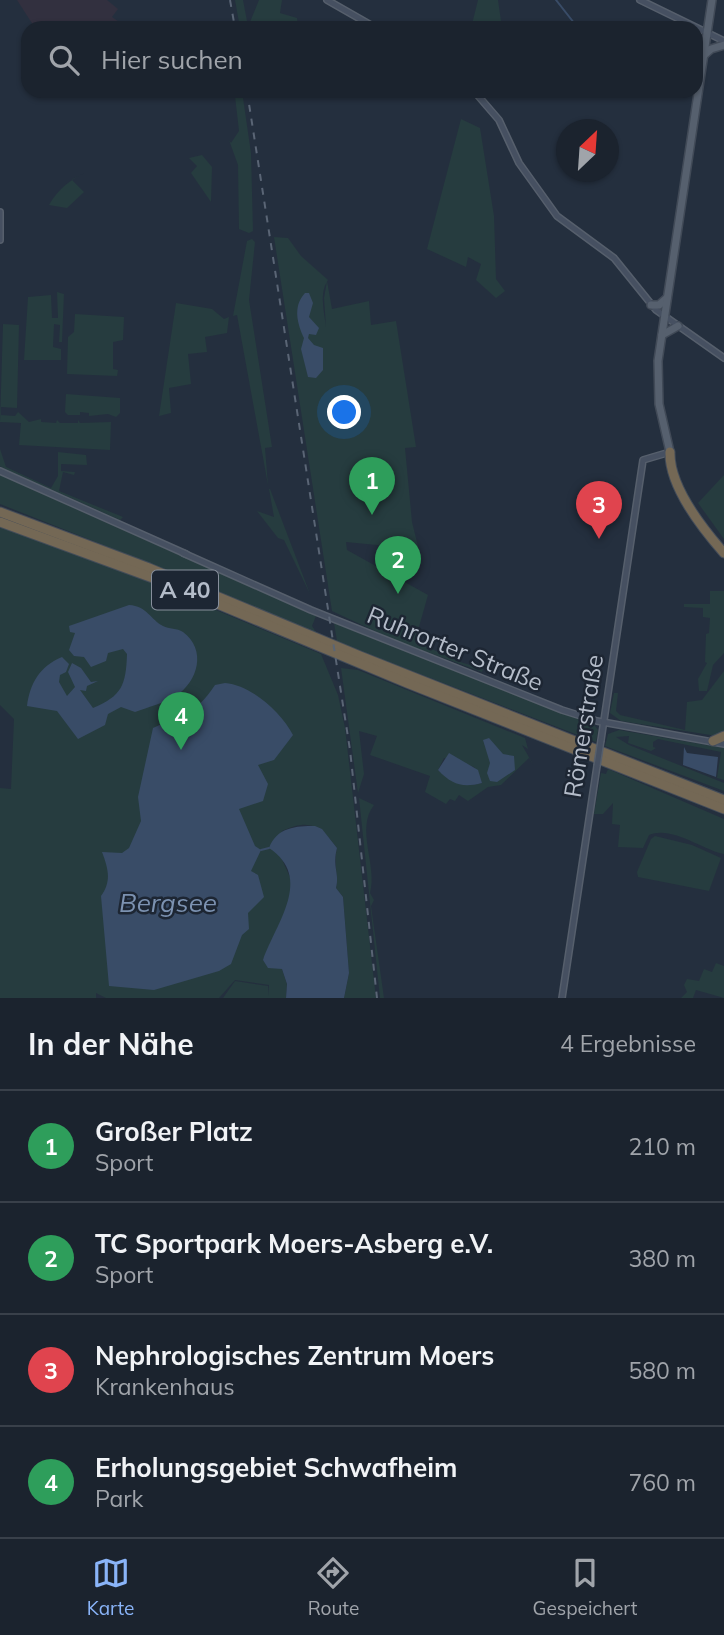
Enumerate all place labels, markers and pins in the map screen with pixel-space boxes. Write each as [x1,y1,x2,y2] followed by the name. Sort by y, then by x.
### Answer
[349,457,395,515] pin: 1
[576,481,622,539] pin: 3
[375,536,421,594] pin: 2
[158,692,204,750] pin: 4

